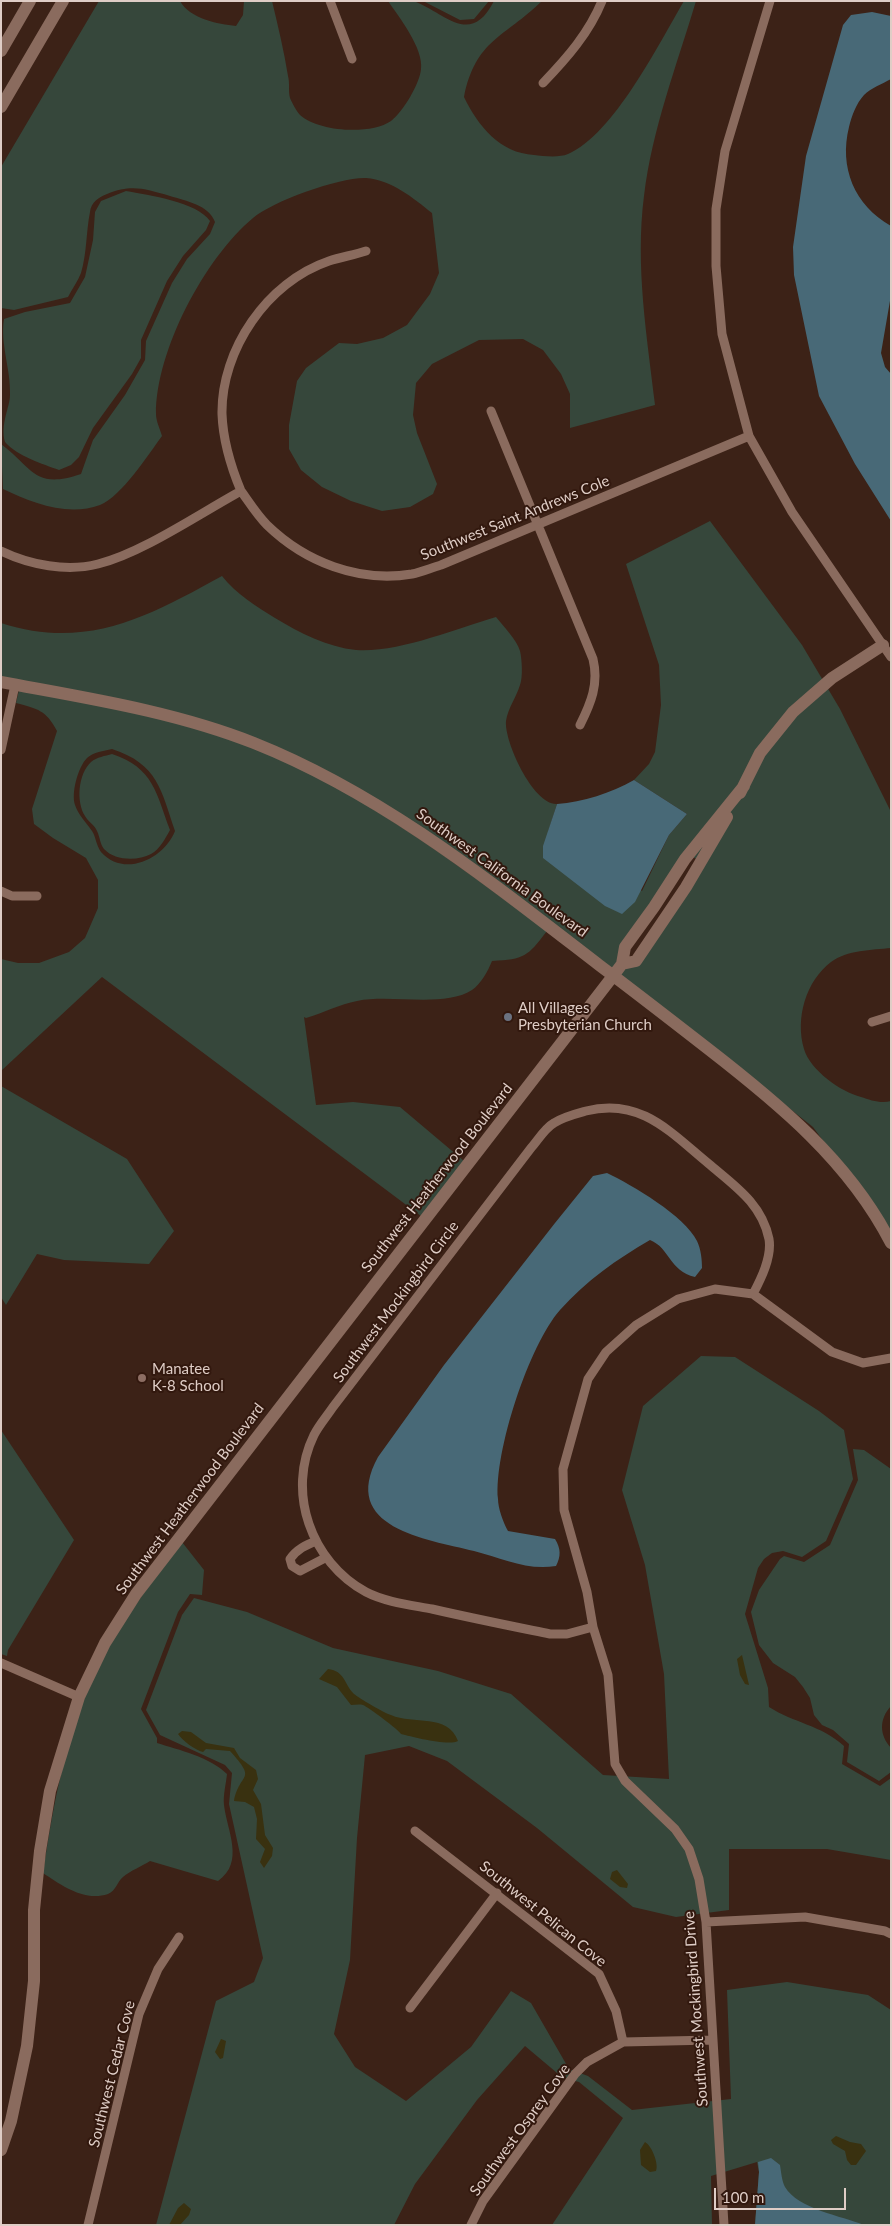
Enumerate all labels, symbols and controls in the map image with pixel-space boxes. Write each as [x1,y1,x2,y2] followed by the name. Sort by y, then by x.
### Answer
[418,472,612,564] street label: Southwest Saint Andrews Cole
[413,805,591,941] street label: Southwest California Boulevard
[518,999,652,1034] place label: All Villages Presbyterian Church
[502,1011,514,1023] marker: All Villages Presbyterian Church
[358,1080,516,1276] street label: Southwest Heatherwood Boulevard
[329,1218,463,1386] street label: Southwest Mockingbird Circle
[152,1360,224,1395] place label: Manatee K-8 School
[136,1372,148,1384] marker: Manatee K-8 School
[112,1400,268,1598] street label: Southwest Heatherwood Boulevard
[476,1857,610,1971] street label: Southwest Pelican Cove
[680,1911,712,2107] street label: Southwest Mockingbird Drive
[85,1999,139,2149] street label: Southwest Cedar Cove
[466,2060,574,2200] street label: Southwest Osprey Cove
[717,2178,850,2210] scale bar
[722,2188,764,2206] text: 100 m

